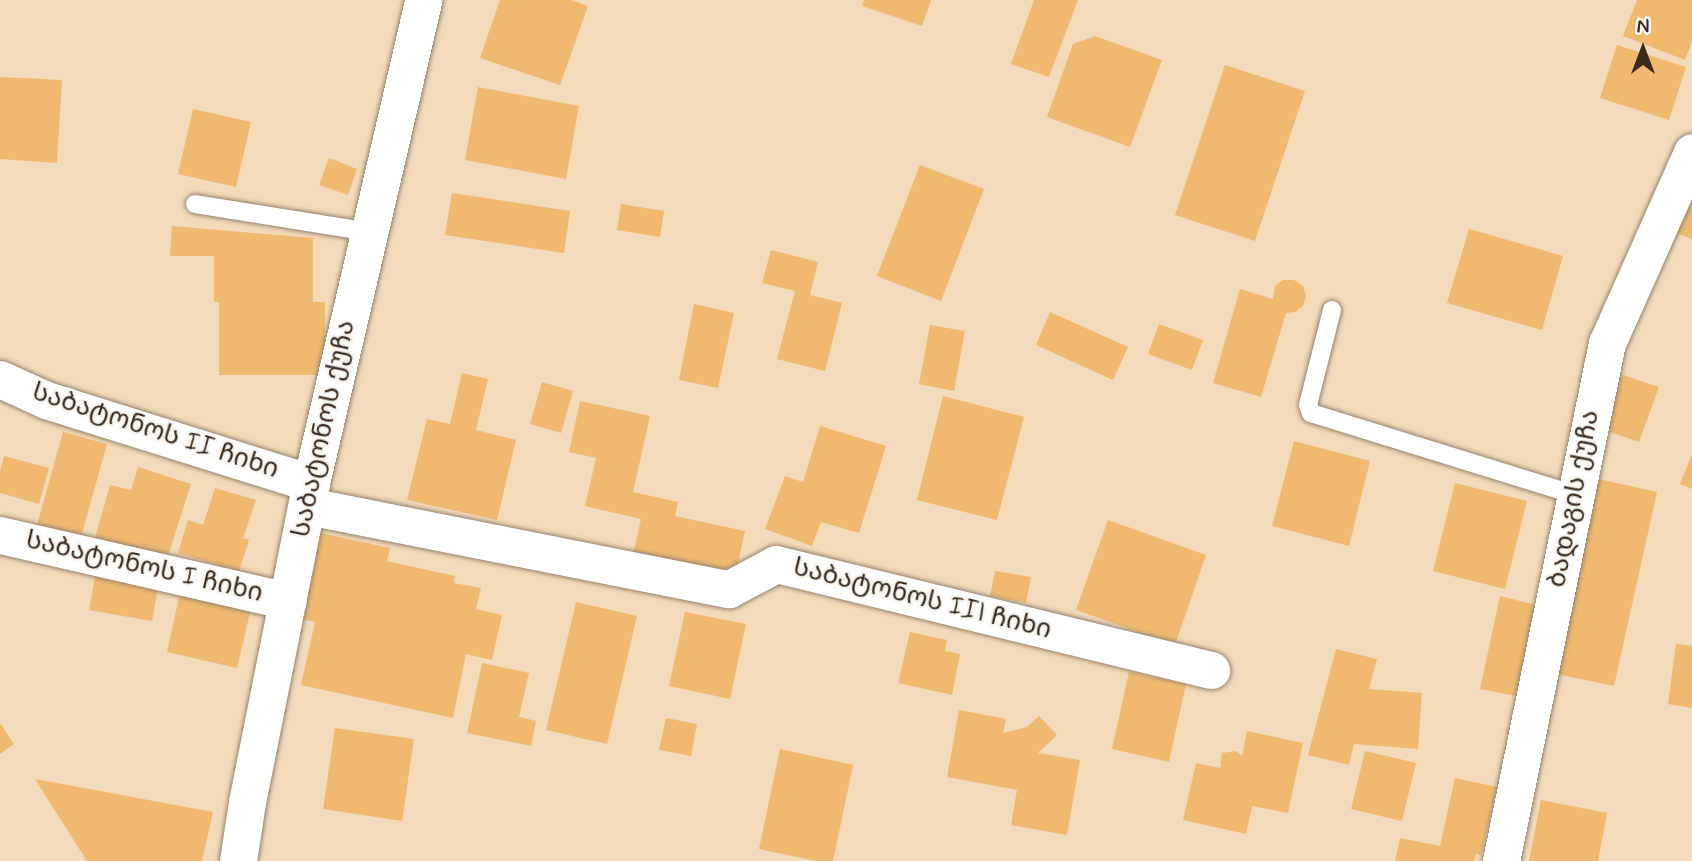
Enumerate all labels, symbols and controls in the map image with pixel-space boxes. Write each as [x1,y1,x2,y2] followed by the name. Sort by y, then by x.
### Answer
[1608,14,1678,84] north arrow
[1637,15,1649,40] text: N
[287,318,363,540] street label: საბატონოს ქუჩა
[28,377,282,487] street label: საბატონოს II ჩიხი
[1543,408,1607,590] street label: ბადაგის ქუჩა
[23,526,265,610] street label: საბატონოს I ჩიხი
[790,553,1054,647] street label: საბატონოს III ჩიხი

